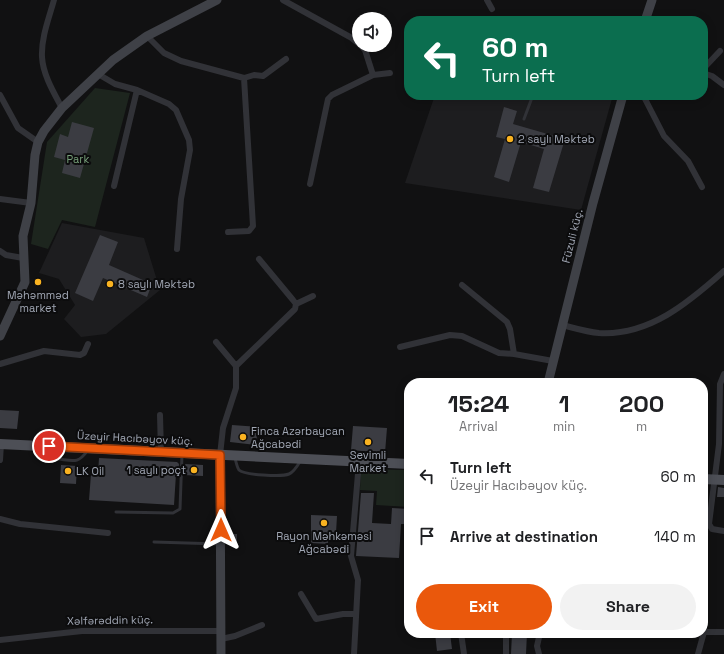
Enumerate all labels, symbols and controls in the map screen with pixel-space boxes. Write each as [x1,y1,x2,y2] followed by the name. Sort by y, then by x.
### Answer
[352,12,392,52] map controls
[352,12,392,52] button: sound
[482,29,548,65] text: 60 m
[416,32,468,84] icon: left
[482,64,555,87] text: Turn left
[518,132,595,146] place label: 2 saylı Məktəb
[505,134,515,144] marker: 2 saylı Məktəb
[67,152,90,166] park label: Park
[559,207,586,265] street label: Füzuli küç.
[33,277,43,287] marker: Məhəmməd market
[118,277,195,291] place label: 8 saylı Məktəb
[105,279,115,289] marker: 8 saylı Məktəb
[7,288,69,315] place label: Məhəmməd market
[448,388,509,419] text: 15:24
[559,388,569,419] text: 1
[619,388,664,419] text: 200
[459,418,498,435] text: Arrival
[553,418,575,435] text: min
[636,418,647,435] text: m
[251,424,345,451] place label: Finca Azərbaycan Ağcabədi
[77,427,194,448] street label: Üzeyir Hacıbəyov küç.
[32,429,66,463] pin
[238,432,248,442] marker: Finca Azərbaycan Ağcabədi
[38,435,60,457] icon: arrive
[363,437,373,447] marker: Sevimli Market
[350,448,387,475] place label: Sevimli Market
[450,458,512,477] text: Turn left
[126,463,186,477] place label: 1 saylı poçt
[76,464,104,478] place label: LK Oil
[189,465,199,475] marker: 1 saylı poçt
[416,465,438,487] icon: left
[63,466,73,476] marker: LK Oil
[660,467,696,486] text: 60 m
[450,477,587,494] text: Üzeyir Hacıbəyov küç.
[200,509,242,551] position arrow
[319,518,329,528] marker: Rayon Məhkəməsi Ağcabədi
[416,525,438,547] icon: arrive
[450,527,598,546] text: Arrive at destination
[654,527,696,546] text: 140 m
[276,529,372,556] place label: Rayon Məhkəməsi Ağcabədi
[416,584,552,630] button: Exit
[560,584,696,630] button: Share
[67,612,153,628] street label: Xəlfərəddin küç.

